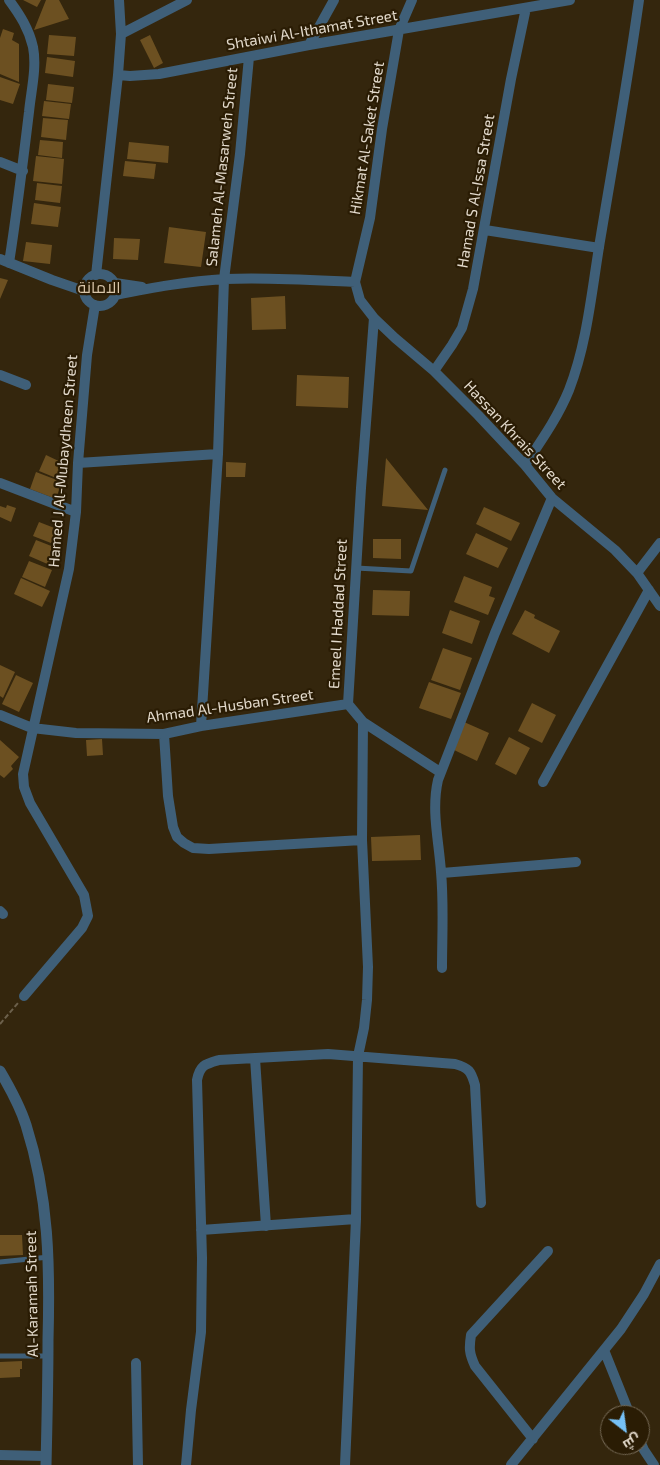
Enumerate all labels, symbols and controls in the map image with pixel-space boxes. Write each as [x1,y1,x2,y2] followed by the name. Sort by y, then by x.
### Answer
[225,6,399,54] street label: Shtaiwi Al-Ithamat Street
[346,60,388,216] street label: Hikmat Al-Saket Street
[203,67,241,267] street label: Salameh Al-Masarweh Street
[454,113,498,269] street label: Hamad S Al-Issa Street
[77,278,121,298] district label: الامانة
[45,354,81,568] street label: Hamed J Al-Mubaydheen Street
[460,377,570,493] street label: Hassan Khrais Street
[325,539,351,689] street label: Emeel I Haddad Street
[145,685,315,727] street label: Ahmad Al-Husban Street
[22,1231,42,1357] street label: Al-Karamah Street
[600,1405,650,1455] north arrow
[620,1431,644,1454] text: ش

